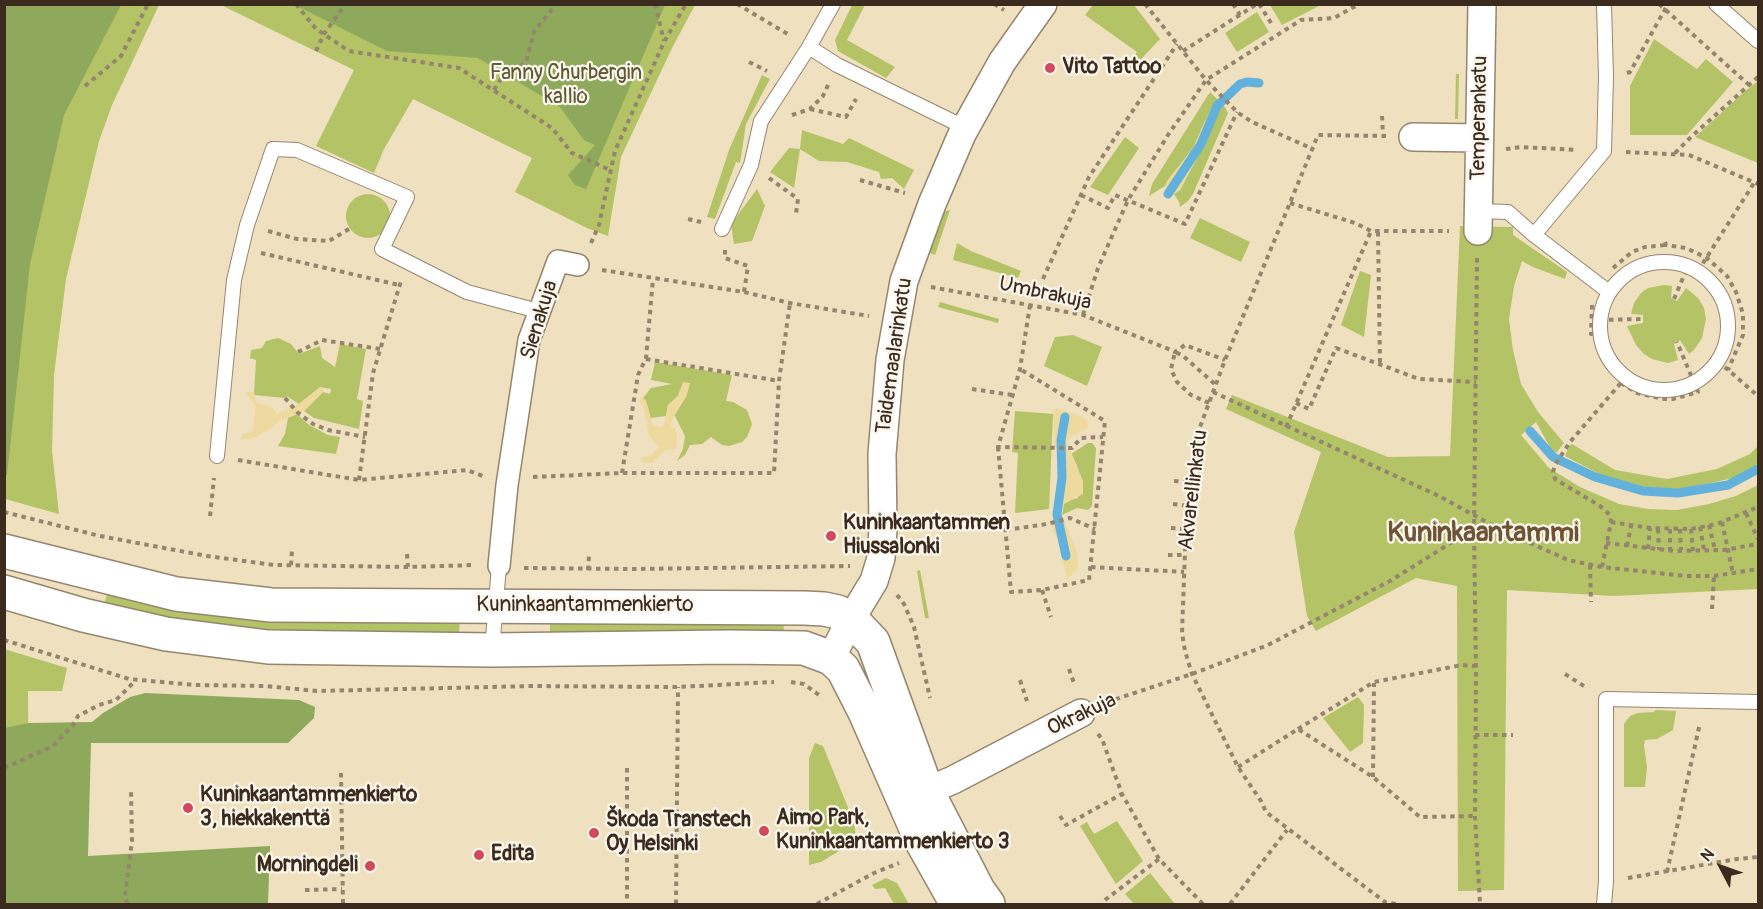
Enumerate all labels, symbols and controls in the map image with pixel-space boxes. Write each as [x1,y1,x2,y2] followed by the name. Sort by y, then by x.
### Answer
[1062,55,1162,81] place label: Vito Tattoo
[1466,55,1494,181] street label: Temperankatu
[490,61,642,111] park label: Fanny Churbergin kallio
[1043,61,1057,75] marker: Vito Tattoo
[996,272,1094,316] street label: Umbrakuja
[872,276,918,436] street label: Taidemaalarinkatu
[516,277,564,363] street label: Sienakuja
[1174,428,1214,552] street label: Akvarellinkatu
[843,511,1010,561] place label: Kuninkaantammen Hiussalonki
[1387,518,1579,550] district label: Kuninkaantammi
[824,529,838,543] marker: Kuninkaantammen Hiussalonki
[476,593,694,619] street label: Kuninkaantammenkierto
[1043,688,1121,742] street label: Okrakuja
[200,783,417,833] place label: Kuninkaantammenkierto 3, hiekkakenttä
[181,801,195,815] marker: Kuninkaantammenkierto 3, hiekkakenttä
[776,806,1010,856] place label: Aimo Park, Kuninkaantammenkierto 3
[606,808,751,858] place label: Škoda Transtech Oy Helsinki
[757,824,771,838] marker: Aimo Park, Kuninkaantammenkierto 3
[587,826,601,840] marker: Škoda Transtech Oy Helsinki
[1691,837,1751,897] north arrow
[491,842,534,868] place label: Edita
[1696,845,1719,866] text: N
[472,848,486,862] marker: Edita
[257,853,358,879] place label: Morningdeli
[363,859,377,873] marker: Morningdeli

